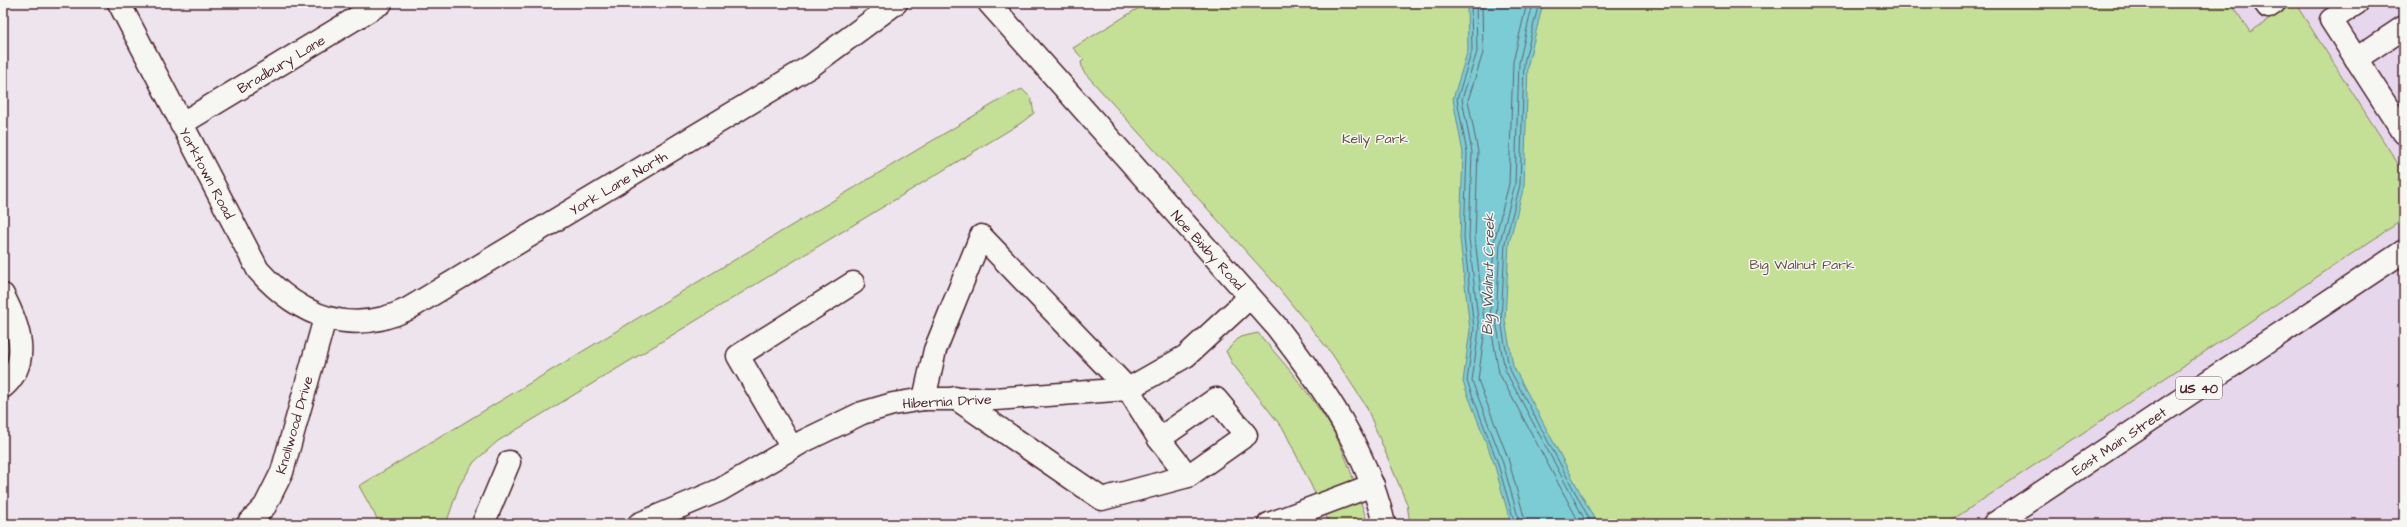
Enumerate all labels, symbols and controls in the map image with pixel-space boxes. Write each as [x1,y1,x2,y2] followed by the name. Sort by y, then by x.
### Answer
[234,30,330,99] street label: Bradbury Lane
[174,124,239,223] street label: Yorktown Road
[1342,129,1408,149] park label: Kelly Park
[566,147,671,221] street label: York Lane North
[1166,206,1249,295] street label: Noe Bixby Road
[1477,212,1501,335] water label: Big Walnut Creek
[1749,255,1855,275] park label: Big Walnut Park
[271,373,319,477] street label: Knollwood Drive
[2176,377,2222,399] road number: US 40
[902,390,993,414] street label: Hibernia Drive
[2068,403,2171,481] street label: East Main Street

